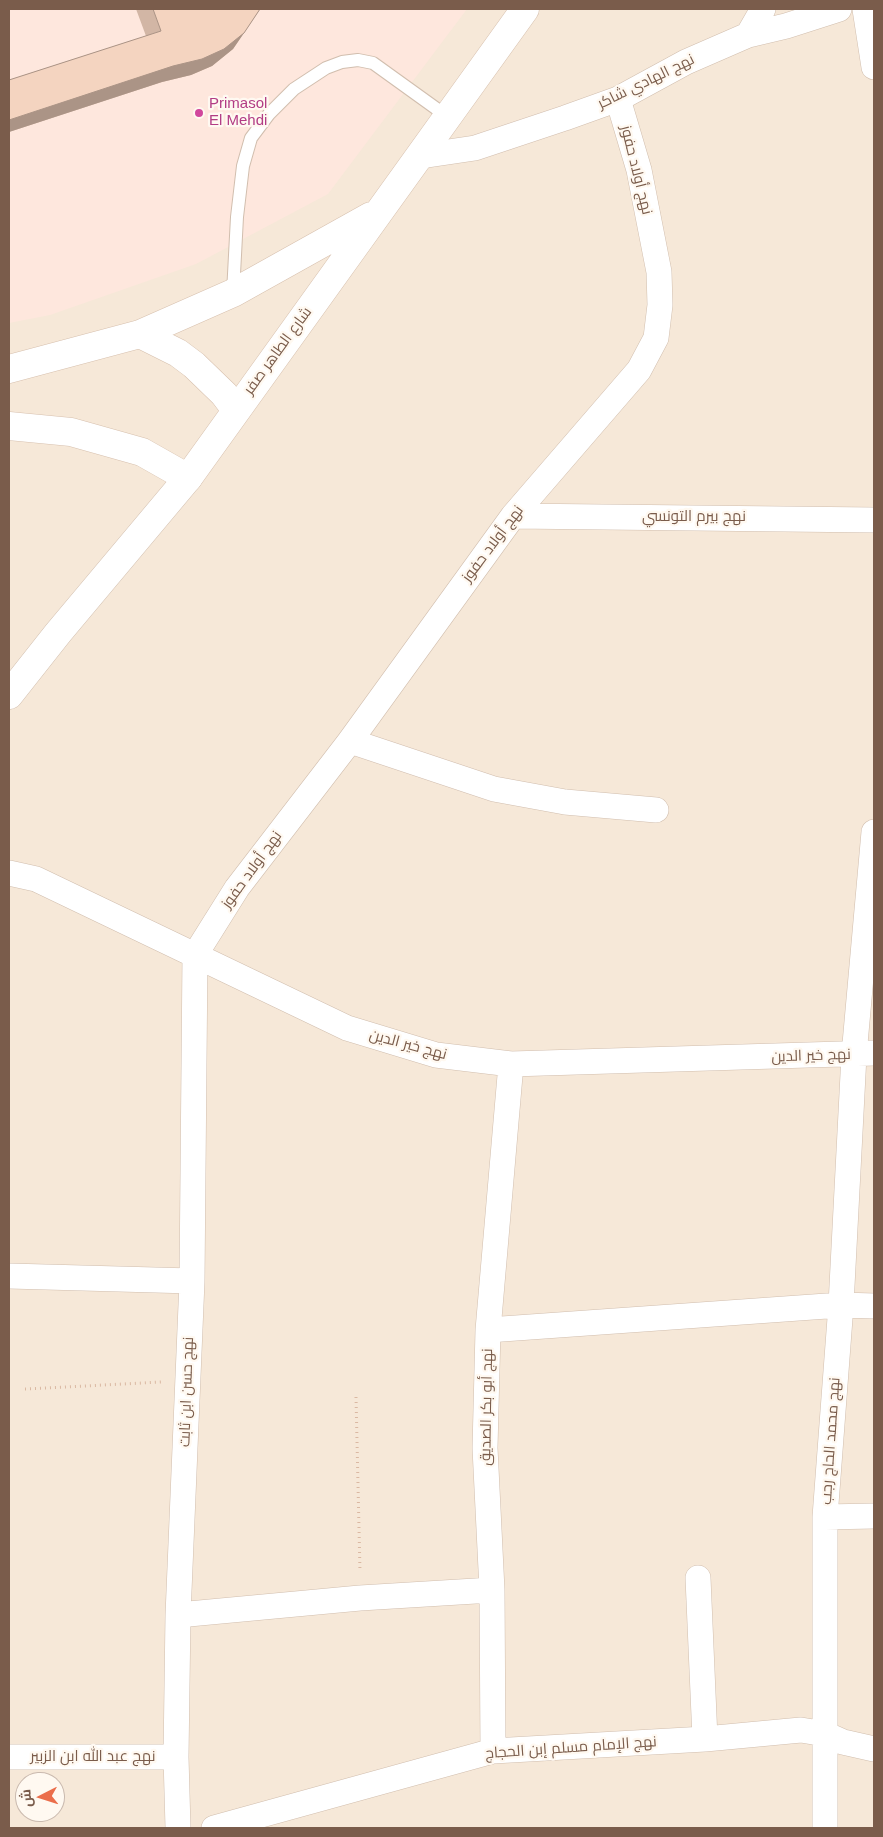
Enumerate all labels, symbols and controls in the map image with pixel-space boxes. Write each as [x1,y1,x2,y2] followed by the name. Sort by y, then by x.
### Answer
[595,51,697,113] street label: نهج الهادي شاكر
[209,95,267,130] place label: Primasol El Mehdi
[193,107,205,119] marker: Primasol El Mehdi
[616,124,656,216] street label: نهج أولاد حفوز
[240,304,316,398] street label: شارع الطاهر صفر
[458,502,528,586] street label: نهج أولاد حفوز
[642,508,746,526] street label: نهج بيرم التونسي
[218,828,286,912] street label: نهج أولاد حفوز
[367,1026,449,1064] street label: نهج خير الدين
[771,1046,851,1066] street label: نهج خير الدين
[176,1336,198,1448] street label: نهج حسن ابن ثابت
[477,1348,497,1466] street label: نهج أبو بكر الصديق
[818,1377,844,1505] street label: نهج محمد الحاج رجب
[485,1733,657,1763] street label: نهج اﻹمام مسلم إبن الحجاج
[30,1748,156,1766] street label: نهج عبد الله ابن الزبير
[15,1772,65,1822] north arrow
[17,1789,35,1808] text: ش

